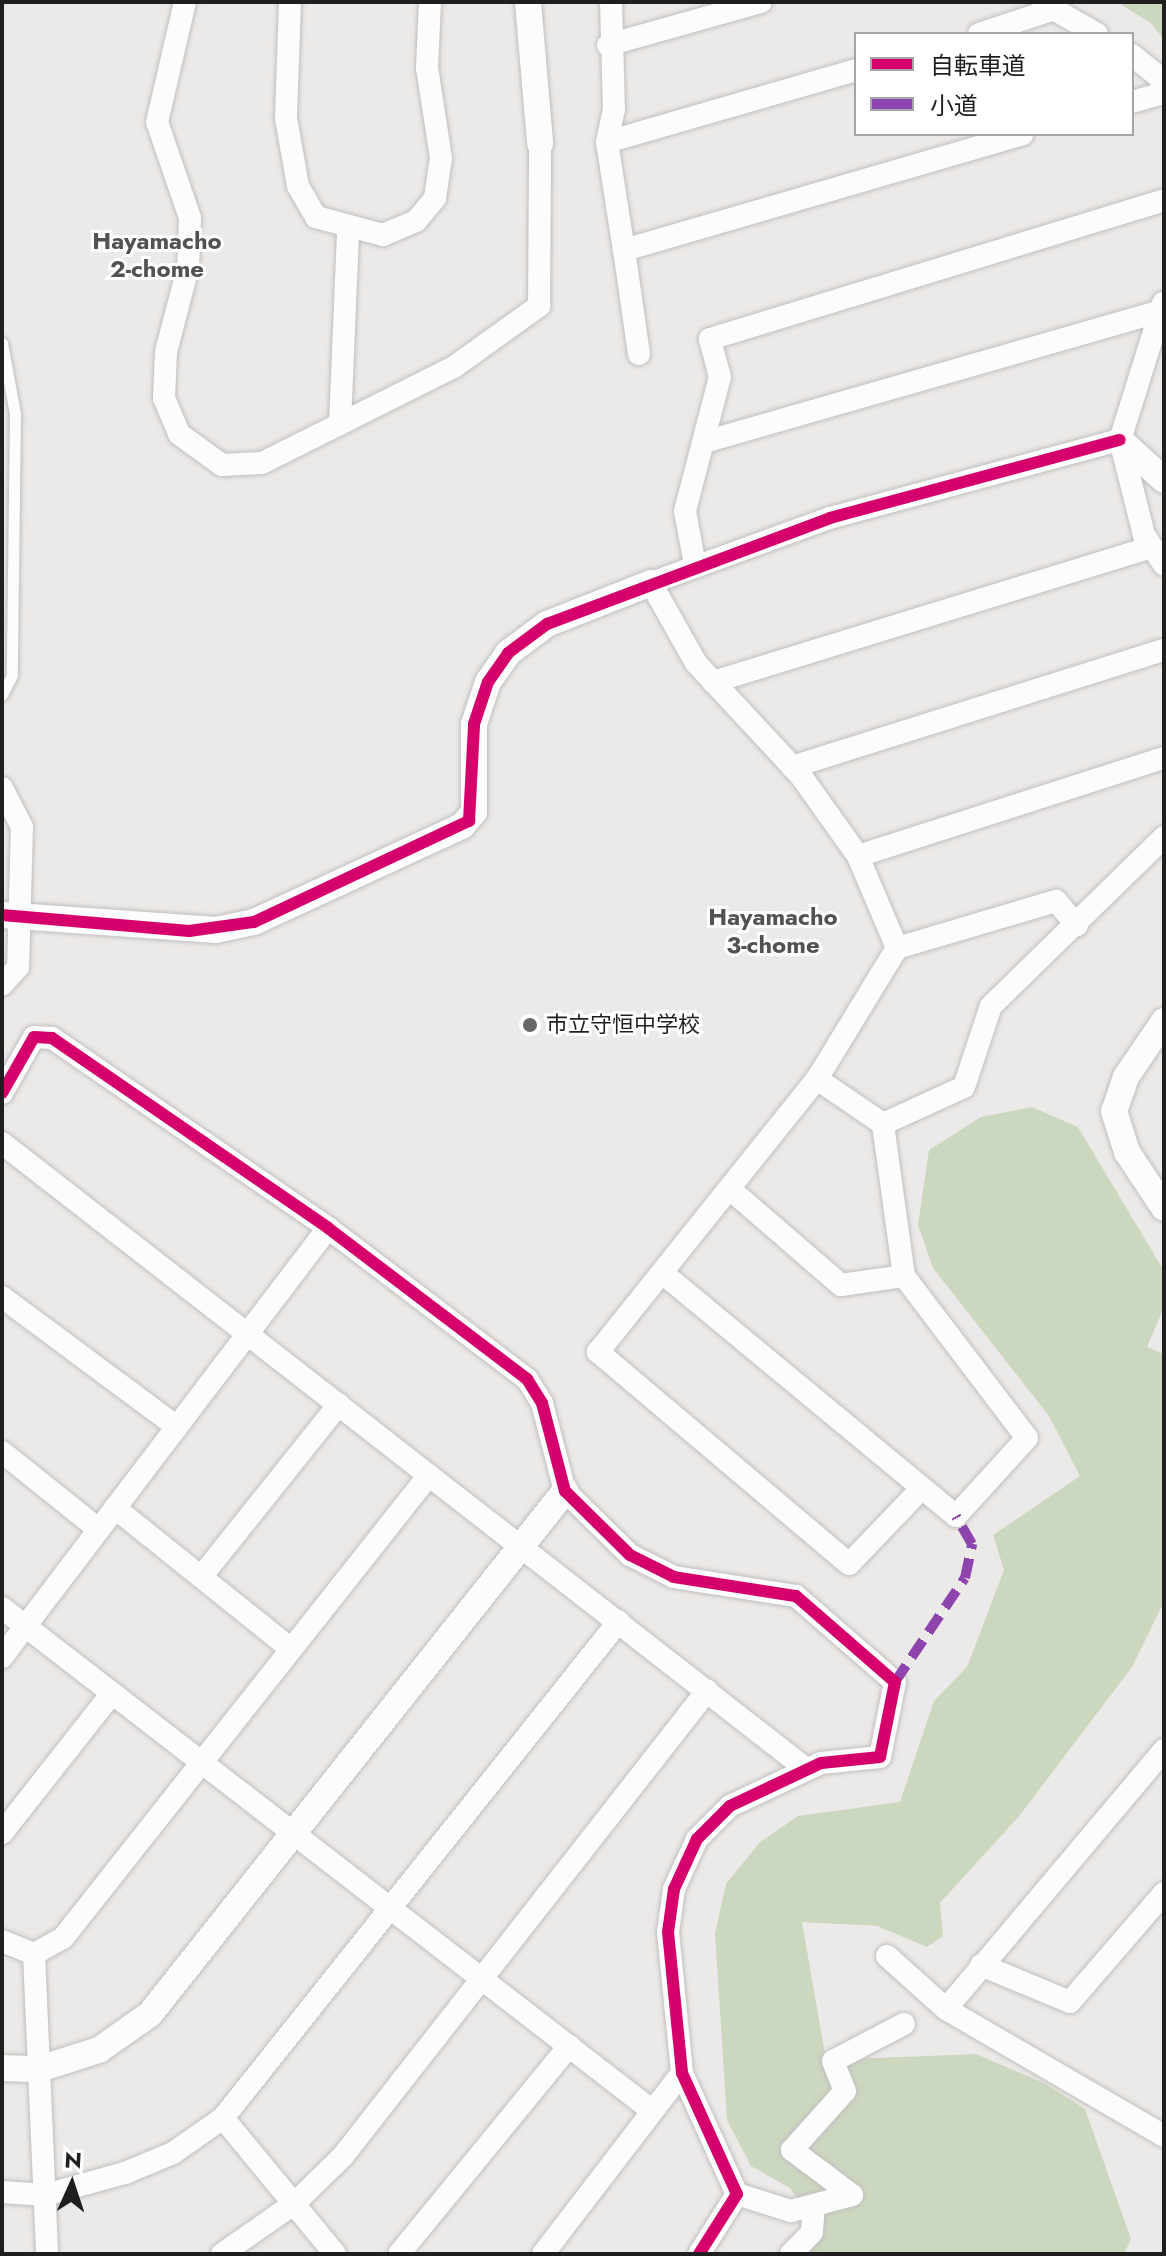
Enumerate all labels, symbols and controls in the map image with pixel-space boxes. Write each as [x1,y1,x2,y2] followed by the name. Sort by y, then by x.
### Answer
[854,32,1134,136] legend
[930,48,1026,83] text: 自転車道
[930,88,978,123] text: 小道
[92,227,222,283] district label: Hayamacho 2-chome
[708,903,838,959] district label: Hayamacho 3-chome
[546,1012,700,1038] place label: 市立守恒中学校
[521,1016,539,1034] marker: 市立守恒中学校
[32,2144,112,2224] north arrow
[64,2144,83,2176] text: N

